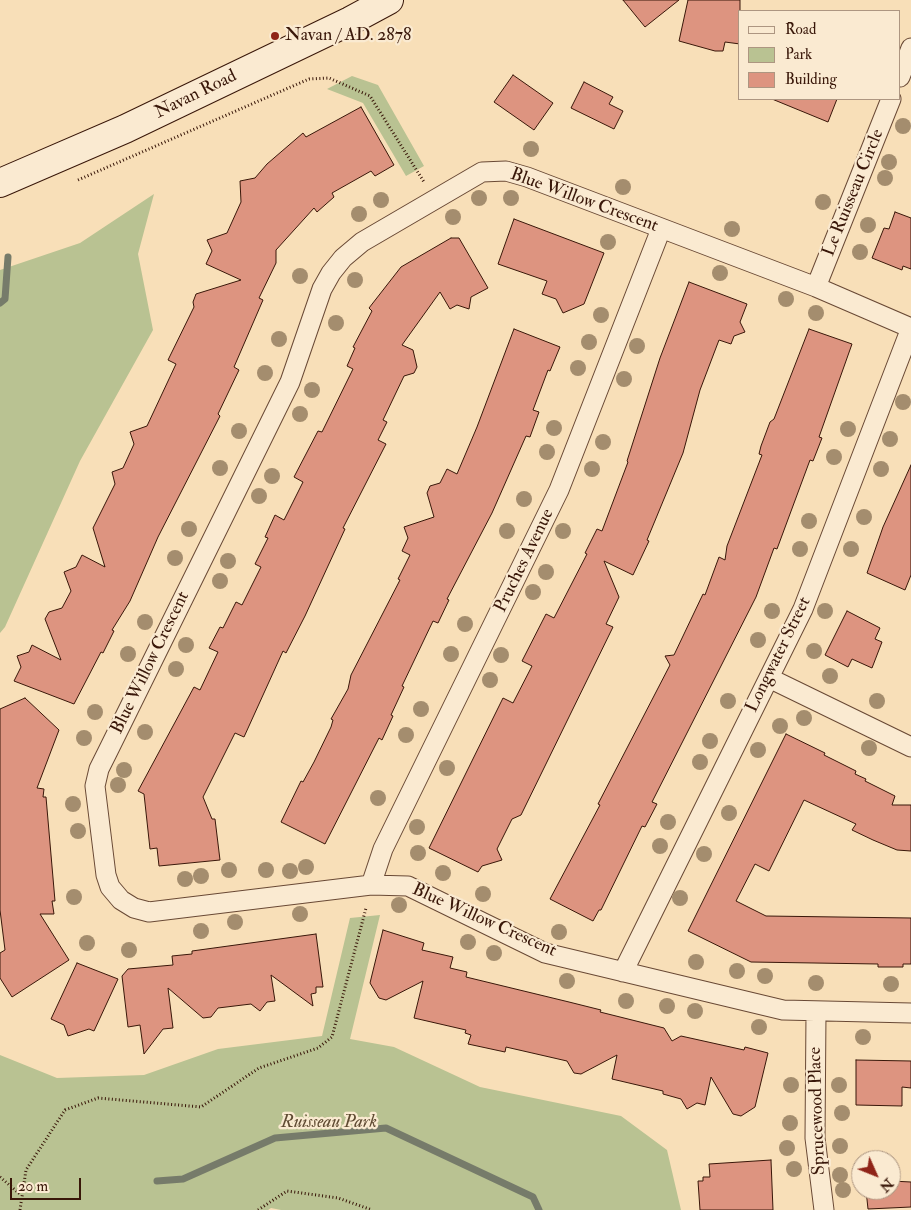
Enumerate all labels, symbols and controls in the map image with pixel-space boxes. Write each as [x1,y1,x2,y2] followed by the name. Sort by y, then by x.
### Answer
[738,10,901,100] legend
[785,20,816,39] text: Road
[285,25,411,47] place label: Navan / AD. 2878
[269,30,281,42] marker: Navan / AD. 2878
[785,45,812,64] text: Park
[151,66,241,124] street label: Navan Road
[785,70,837,89] text: Building
[819,126,889,260] street label: Le Ruisseau Circle
[507,164,661,238] street label: Blue Willow Crescent
[491,506,559,616] street label: Pruches Avenue
[107,588,195,738] street label: Blue Willow Crescent
[742,594,816,716] street label: Longwater Street
[408,879,560,963] street label: Blue Willow Crescent
[805,1047,831,1175] street label: Sprucewood Place
[281,1112,377,1134] park label: Ruisseau Park
[851,1150,901,1200] north arrow
[12,1168,84,1200] scale bar
[876,1175,897,1195] text: N
[18,1177,48,1196] text: 20 m

